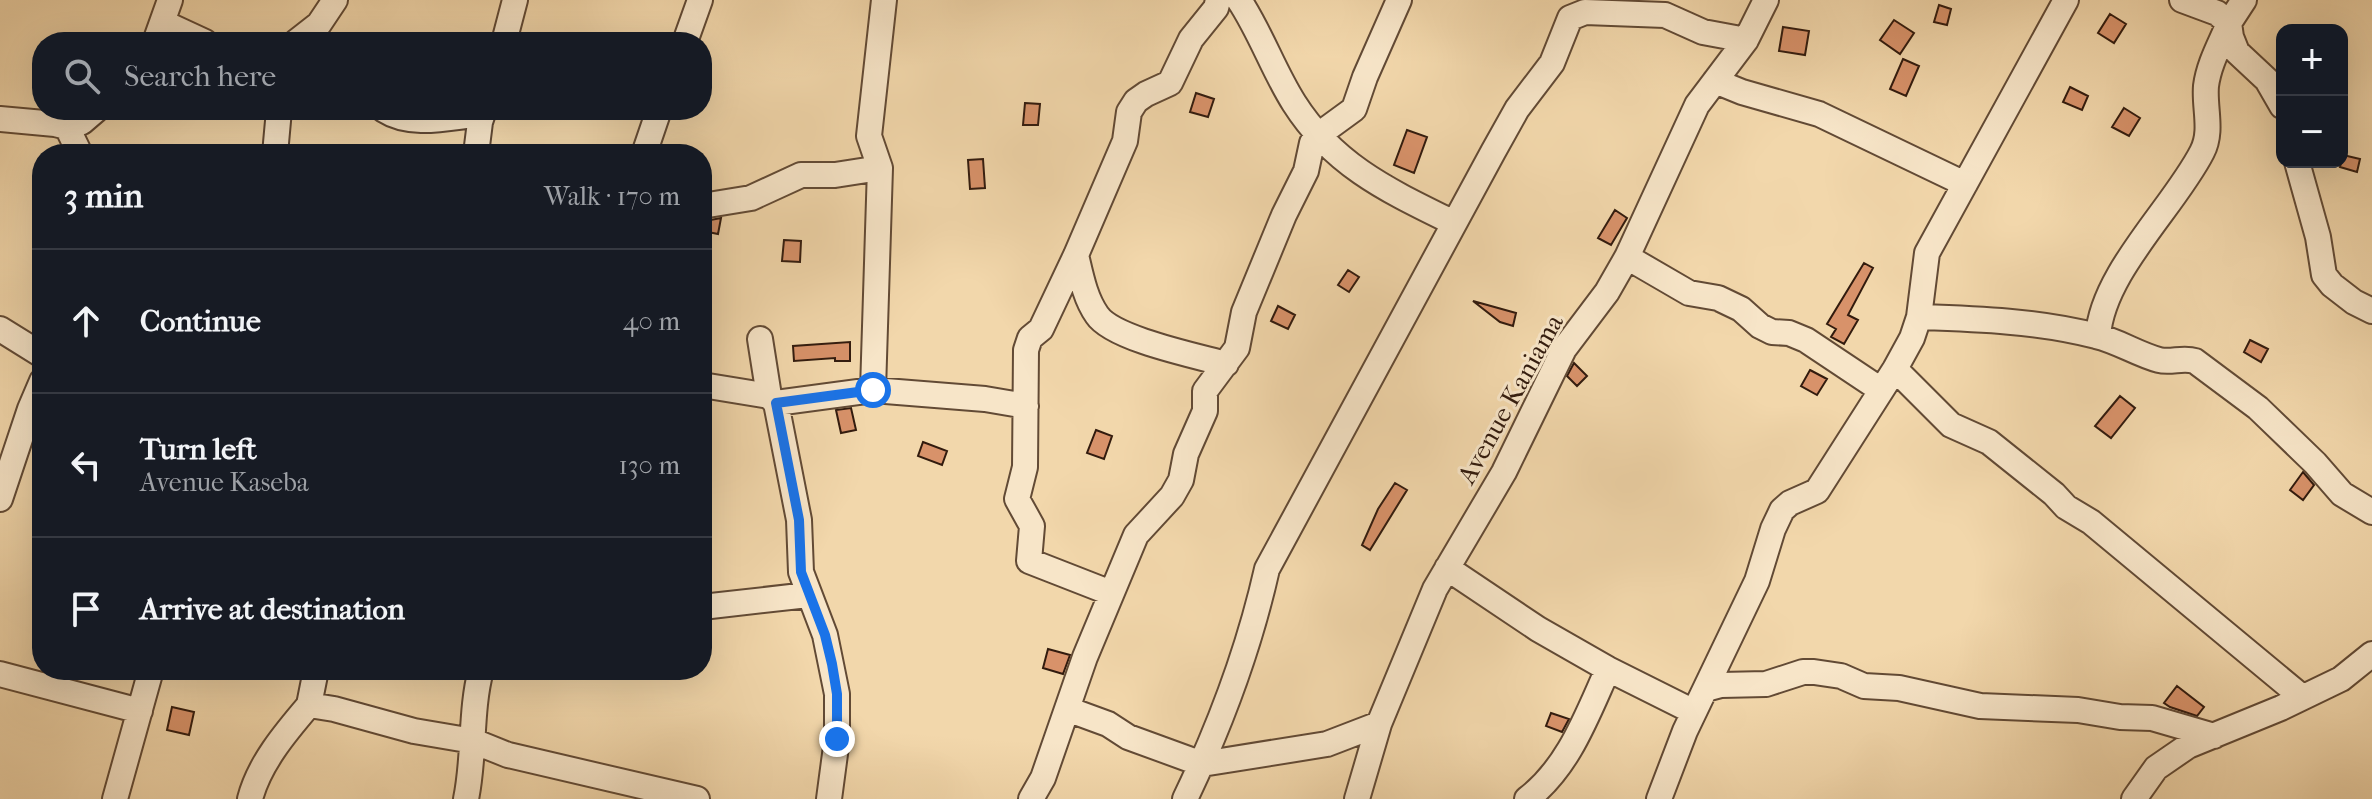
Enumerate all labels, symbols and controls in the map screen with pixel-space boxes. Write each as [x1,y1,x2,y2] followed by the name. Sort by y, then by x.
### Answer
[2276,24,2348,168] map controls
[2276,24,2348,96] button: +
[32,32,712,120] search box
[60,54,104,98] icon: search
[124,59,276,94] text: Search here
[2276,96,2348,168] button: −
[64,176,143,216] text: 3 min
[544,181,680,212] text: Walk · 170 m
[64,299,108,343] icon: ahead
[140,304,261,339] text: Continue
[623,306,680,337] text: 40 m
[1451,308,1570,490] street label: Avenue Kaniama
[855,372,891,408] route start
[140,432,257,467] text: Turn left
[64,443,108,487] icon: left
[619,450,680,481] text: 130 m
[140,467,309,498] text: Avenue Kaseba
[64,587,108,631] icon: arrive
[140,592,405,627] text: Arrive at destination
[819,721,855,757] route end

